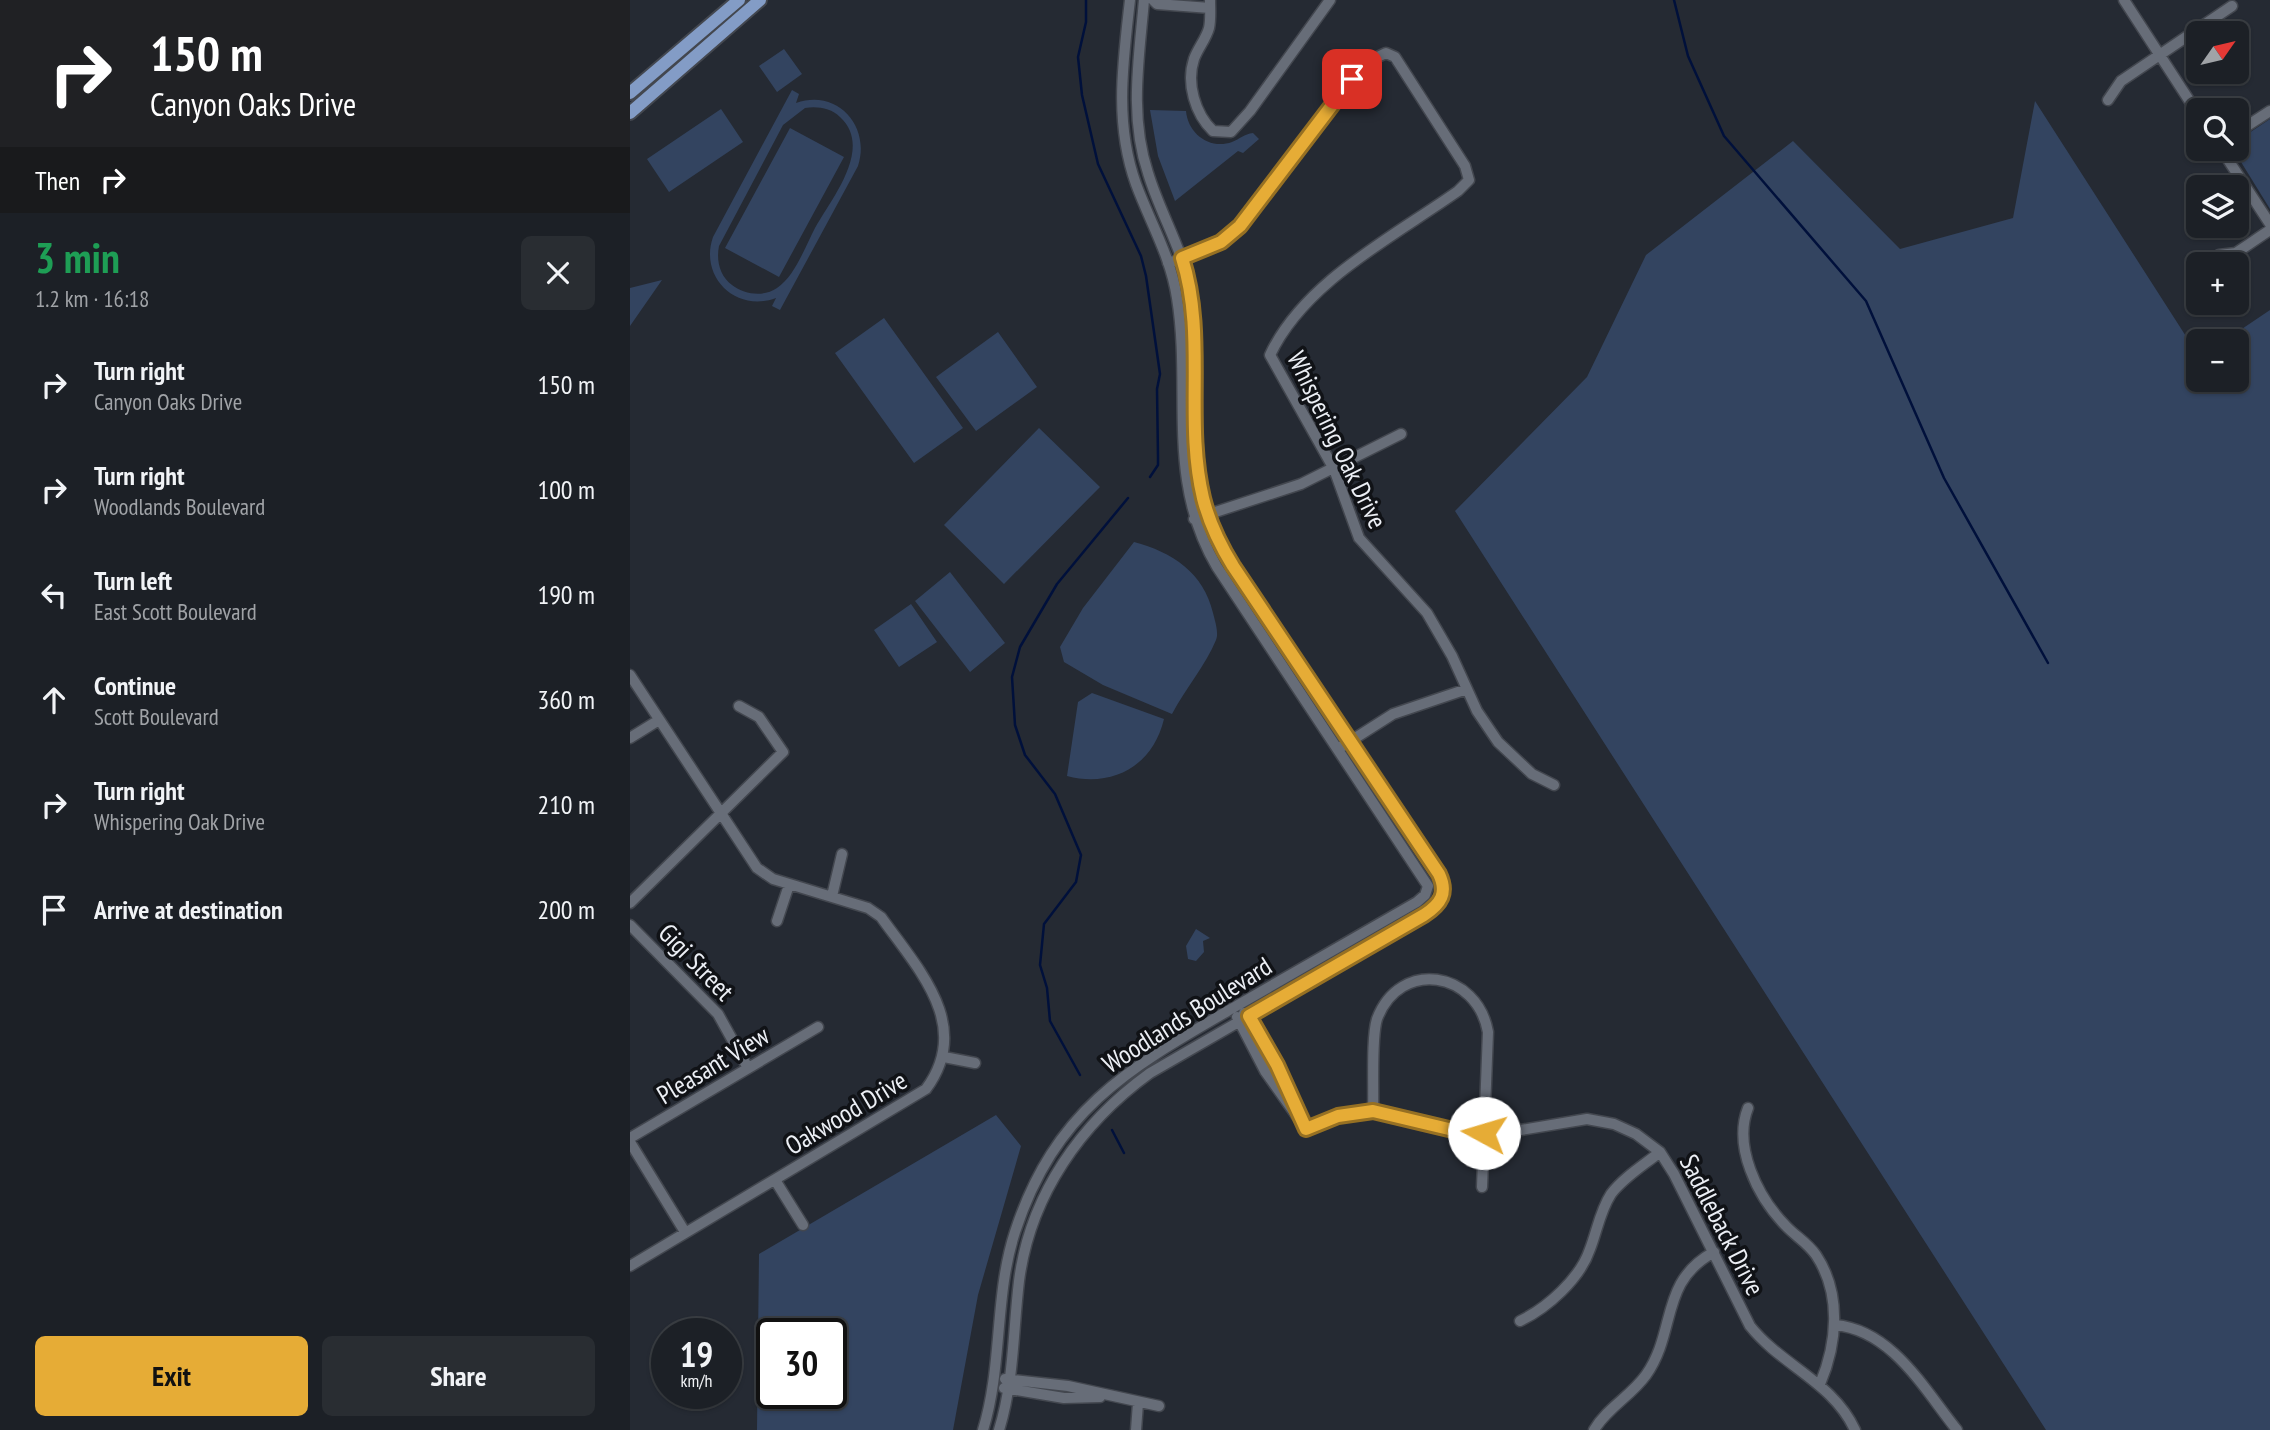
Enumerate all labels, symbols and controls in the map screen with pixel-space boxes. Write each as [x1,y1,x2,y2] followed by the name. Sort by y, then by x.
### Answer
[150,21,263,85] text: 150 m
[2186,21,2249,84] north arrow
[2186,21,2249,392] map controls
[35,28,126,119] icon: right
[1322,49,1382,109] pin
[1333,60,1371,98] icon: arrive
[150,83,356,125] text: Canyon Oaks Drive
[2186,98,2249,161] button: search
[94,161,132,199] icon: right
[35,164,80,197] text: Then
[2186,175,2249,238] button: layers
[35,230,120,285] text: 3 min
[521,236,595,310] button: close
[2186,252,2249,315] button: +
[35,284,149,313] text: 1.2 km · 16:18
[2186,329,2249,392] button: −
[1280,346,1395,534] street label: Whispering Oak Drive
[94,354,185,387] text: Turn right
[35,366,73,404] icon: right
[537,368,595,401] text: 150 m
[94,387,242,416] text: Canyon Oaks Drive
[94,459,185,492] text: Turn right
[35,471,73,509] icon: right
[537,473,595,506] text: 100 m
[94,492,265,521] text: Woodlands Boulevard
[94,564,172,597] text: Turn left
[35,576,73,614] icon: left
[537,578,595,611] text: 190 m
[94,597,257,626] text: East Scott Boulevard
[94,669,176,702] text: Continue
[35,681,73,719] icon: ahead
[537,683,595,716] text: 360 m
[94,702,219,731] text: Scott Boulevard
[94,774,185,807] text: Turn right
[35,786,73,824] icon: right
[537,788,595,821] text: 210 m
[94,807,265,836] text: Whispering Oak Drive
[35,891,73,929] icon: arrive
[94,893,283,926] text: Arrive at destination
[537,893,595,926] text: 200 m
[652,916,741,1007] street label: Gigi Street
[1096,949,1278,1080] street label: Woodlands Boulevard
[651,1018,775,1111] street label: Pleasant View
[779,1063,913,1162] street label: Oakwood Drive
[1447,1096,1521,1170] position arrow
[1673,1149,1772,1301] street label: Saddleback Drive
[756,1318,847,1409] speed limit sign: 30
[680,1331,713,1377] text: 19
[35,1336,308,1416] button: Exit
[322,1336,595,1416] button: Share
[681,1369,712,1392] text: km/h

